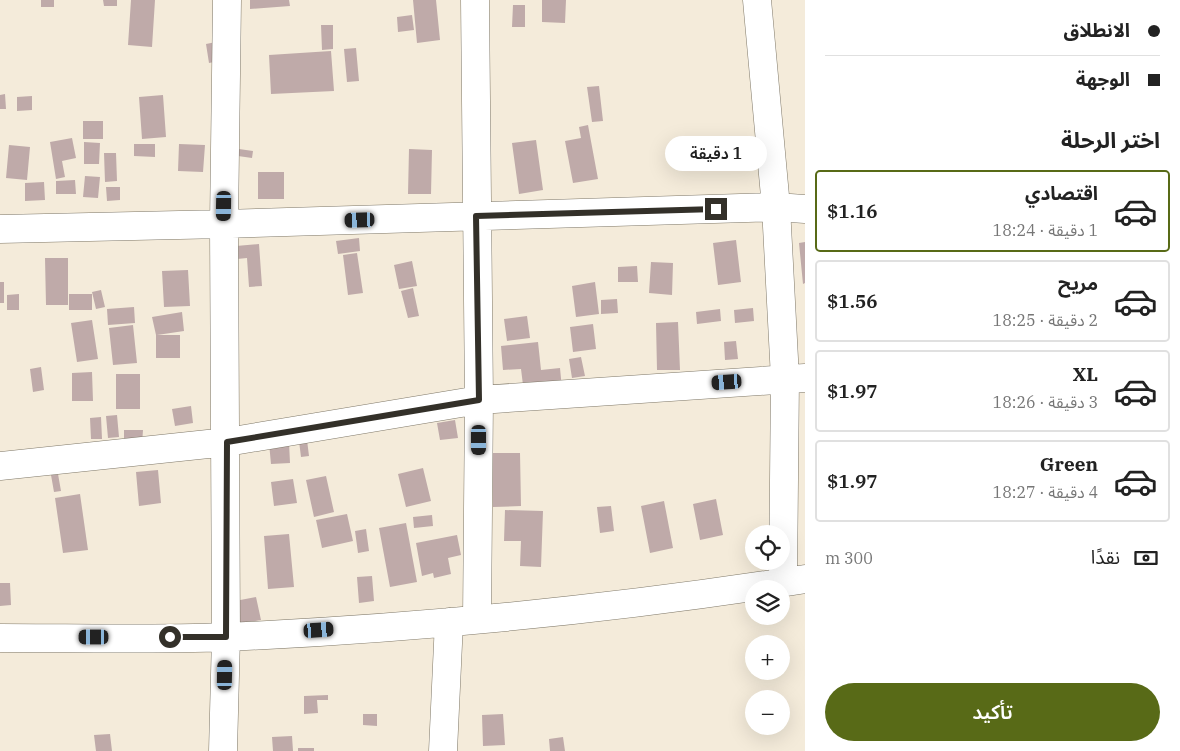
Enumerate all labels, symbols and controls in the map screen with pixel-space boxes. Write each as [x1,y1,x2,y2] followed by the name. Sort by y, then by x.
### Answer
[1064,18,1130,42] text: الانطلاق
[1076,67,1130,91] text: الوجهة
[1061,125,1160,154] text: اختر الرحلة
[665,136,767,172] callout: 1 دقيقة
[690,143,742,163] text: 1 دقيقة
[1025,181,1098,205] text: اقتصادي
[1113,189,1158,234] icon: car
[216,191,231,221] car
[705,198,727,220] route end
[827,199,878,223] text: $1.16
[344,212,375,228] car
[993,220,1098,240] text: 1 دقيقة · 18:24
[1058,271,1098,295] text: مريح
[1113,279,1158,324] icon: car
[827,289,878,313] text: $1.56
[993,310,1098,330] text: 2 دقيقة · 18:25
[1072,362,1098,386] text: XL
[1113,369,1158,414] icon: car
[711,373,742,391] car
[827,379,878,403] text: $1.97
[993,392,1098,412] text: 3 دقيقة · 18:26
[471,425,486,455] car
[1040,452,1098,476] text: Green
[1113,459,1158,504] icon: car
[827,469,878,493] text: $1.97
[993,482,1098,502] text: 4 دقيقة · 18:27
[745,525,790,735] map controls
[745,525,790,570] button: locate
[1132,544,1160,572] icon: cash
[1091,545,1120,569] text: نقدًا
[825,548,873,568] text: 300 m
[745,580,790,625] button: layers
[303,621,334,639] car
[159,626,181,648] route start
[79,630,109,645] car
[745,635,790,680] button: +
[217,660,232,690] car
[825,683,1160,741] button: تأكيد
[745,690,790,735] button: −

